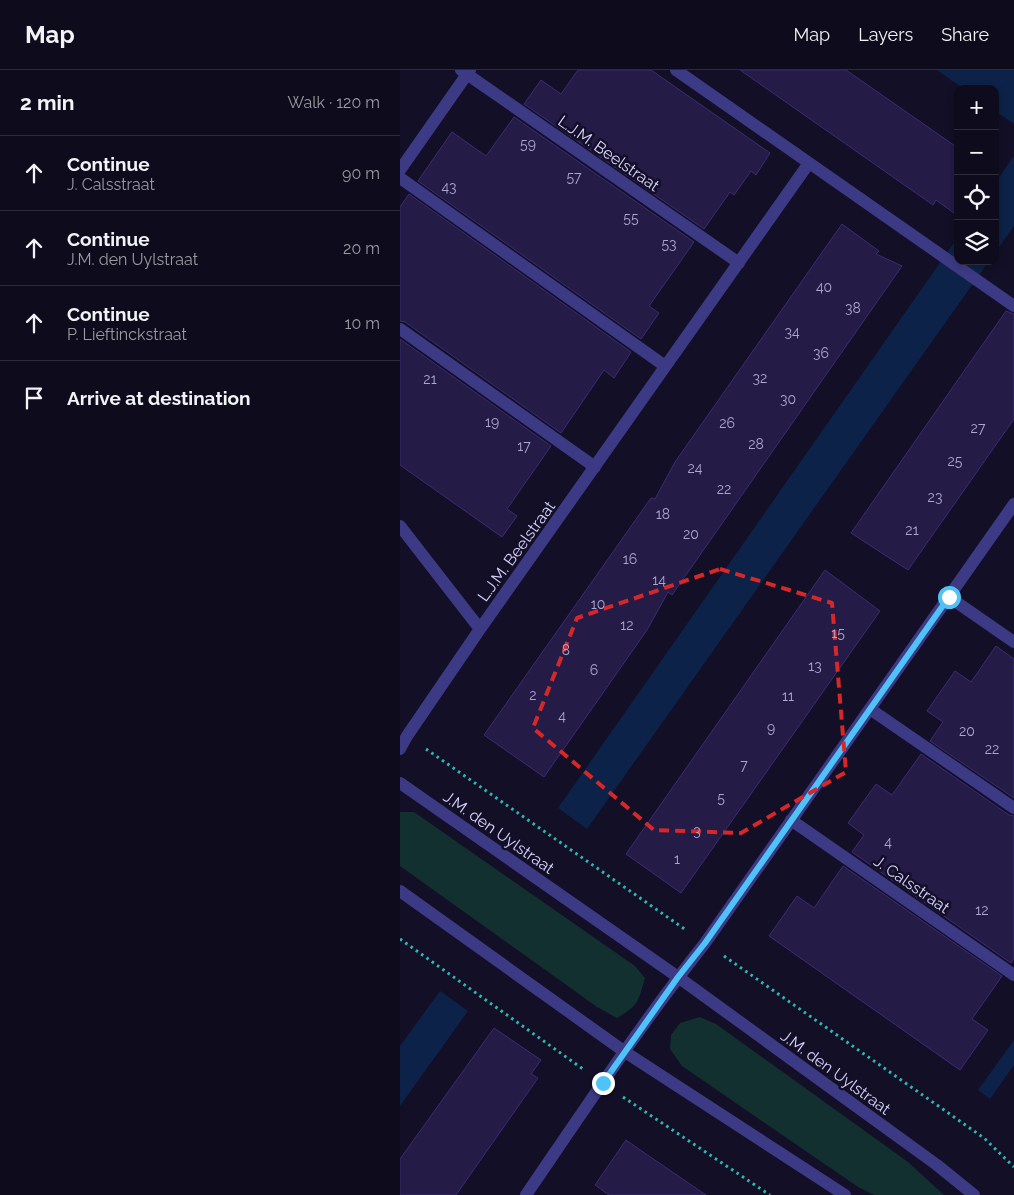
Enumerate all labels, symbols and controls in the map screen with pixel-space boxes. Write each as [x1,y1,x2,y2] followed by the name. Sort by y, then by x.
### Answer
[25,20,75,49] text: Map
[794,24,830,45] text: Map
[858,24,913,45] text: Layers
[941,24,989,45] text: Share
[954,85,999,265] map controls
[954,85,999,130] button: +
[20,90,74,115] text: 2 min
[288,93,380,112] text: Walk · 120 m
[554,111,664,196] street label: L.J.M. Beelstraat
[954,130,999,175] button: −
[520,136,536,152] house number: 59
[67,153,150,175] text: Continue
[20,159,48,187] icon: ahead
[342,164,380,183] text: 90 m
[566,169,582,185] house number: 57
[67,175,155,194] text: J. Calsstraat
[954,175,999,220] button: locate
[441,179,457,195] house number: 43
[623,210,639,226] house number: 55
[954,220,999,265] button: layers
[67,228,150,250] text: Continue
[20,234,48,262] icon: ahead
[661,236,677,252] house number: 53
[343,239,380,258] text: 20 m
[67,250,198,269] text: J.M. den Uylstraat
[816,279,832,295] house number: 40
[845,300,861,316] house number: 38
[67,303,150,325] text: Continue
[20,309,48,337] icon: ahead
[345,314,380,333] text: 10 m
[784,324,800,340] house number: 34
[67,325,187,344] text: P. Lieftinckstraat
[813,345,829,361] house number: 36
[753,370,767,386] house number: 32
[423,371,437,387] house number: 21
[20,384,48,412] icon: arrive
[67,387,251,409] text: Arrive at destination
[780,391,796,407] house number: 30
[485,414,499,430] house number: 19
[719,415,735,431] house number: 26
[971,420,986,436] house number: 27
[748,436,764,452] house number: 28
[517,438,531,454] house number: 17
[948,453,963,469] house number: 25
[688,460,703,476] house number: 24
[717,481,731,497] house number: 22
[928,489,942,505] house number: 23
[474,497,560,605] street label: L.J.M. Beelstraat
[656,506,670,522] house number: 18
[905,522,919,538] house number: 21
[683,526,699,542] house number: 20
[623,551,637,567] house number: 16
[652,572,666,588] house number: 14
[938,586,961,609] route start
[591,596,605,612] house number: 10
[620,617,634,633] house number: 12
[831,625,845,641] house number: 15
[562,642,570,658] house number: 8
[808,658,822,674] house number: 13
[590,662,598,678] house number: 6
[529,687,537,703] house number: 2
[782,688,794,704] house number: 11
[558,708,566,724] house number: 4
[767,720,775,736] house number: 9
[959,723,975,739] house number: 20
[985,741,999,757] house number: 22
[740,757,748,773] house number: 7
[440,787,558,878] street label: J.M. den Uylstraat
[717,790,725,806] house number: 5
[693,823,701,839] house number: 3
[884,834,892,850] house number: 4
[674,851,680,867] house number: 1
[870,851,954,918] street label: J. Calsstraat
[975,902,989,918] house number: 12
[777,1026,895,1119] street label: J.M. den Uylstraat
[592,1072,615,1095] route end

